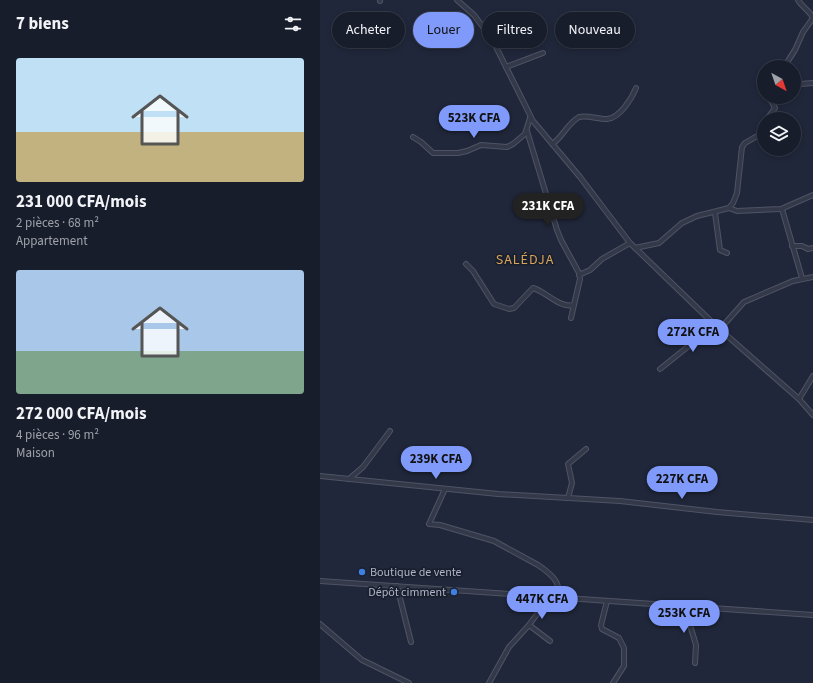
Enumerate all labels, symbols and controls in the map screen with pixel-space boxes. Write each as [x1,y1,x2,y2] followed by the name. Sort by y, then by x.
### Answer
[16,12,69,36] text: 7 biens
[332,12,405,48] chip: Acheter
[413,12,474,48] chip: Louer
[482,12,547,48] chip: Filtres
[555,12,635,48] chip: Nouveau
[282,13,304,35] icon: filters
[757,60,801,104] north arrow
[757,60,801,156] map controls
[124,84,196,156] icon: home
[433,105,515,139] pin: 523K CFA
[448,109,500,127] text: 523K CFA
[757,112,801,156] button: layers
[16,190,147,214] text: 231 000 CFA/mois
[507,193,589,227] pin: 231K CFA
[522,197,574,215] text: 231K CFA
[16,214,99,232] text: 2 pièces · 68 m²
[16,232,88,250] text: Appartement
[496,250,554,270] district label: SALÉDJA
[124,296,196,368] icon: home
[652,319,734,353] pin: 272K CFA
[667,323,719,341] text: 272K CFA
[16,402,147,426] text: 272 000 CFA/mois
[16,426,99,444] text: 4 pièces · 96 m²
[16,444,55,462] text: Maison
[395,446,477,480] pin: 239K CFA
[410,450,462,468] text: 239K CFA
[641,466,723,500] pin: 227K CFA
[656,470,708,488] text: 227K CFA
[370,564,462,581] place label: Boutique de vente
[357,567,367,577] marker: Boutique de vente
[368,584,446,601] place label: Dépôt cimment
[501,586,583,620] pin: 447K CFA
[449,587,459,597] marker: Dépôt cimment
[516,590,568,608] text: 447K CFA
[643,600,725,634] pin: 253K CFA
[658,604,710,622] text: 253K CFA

